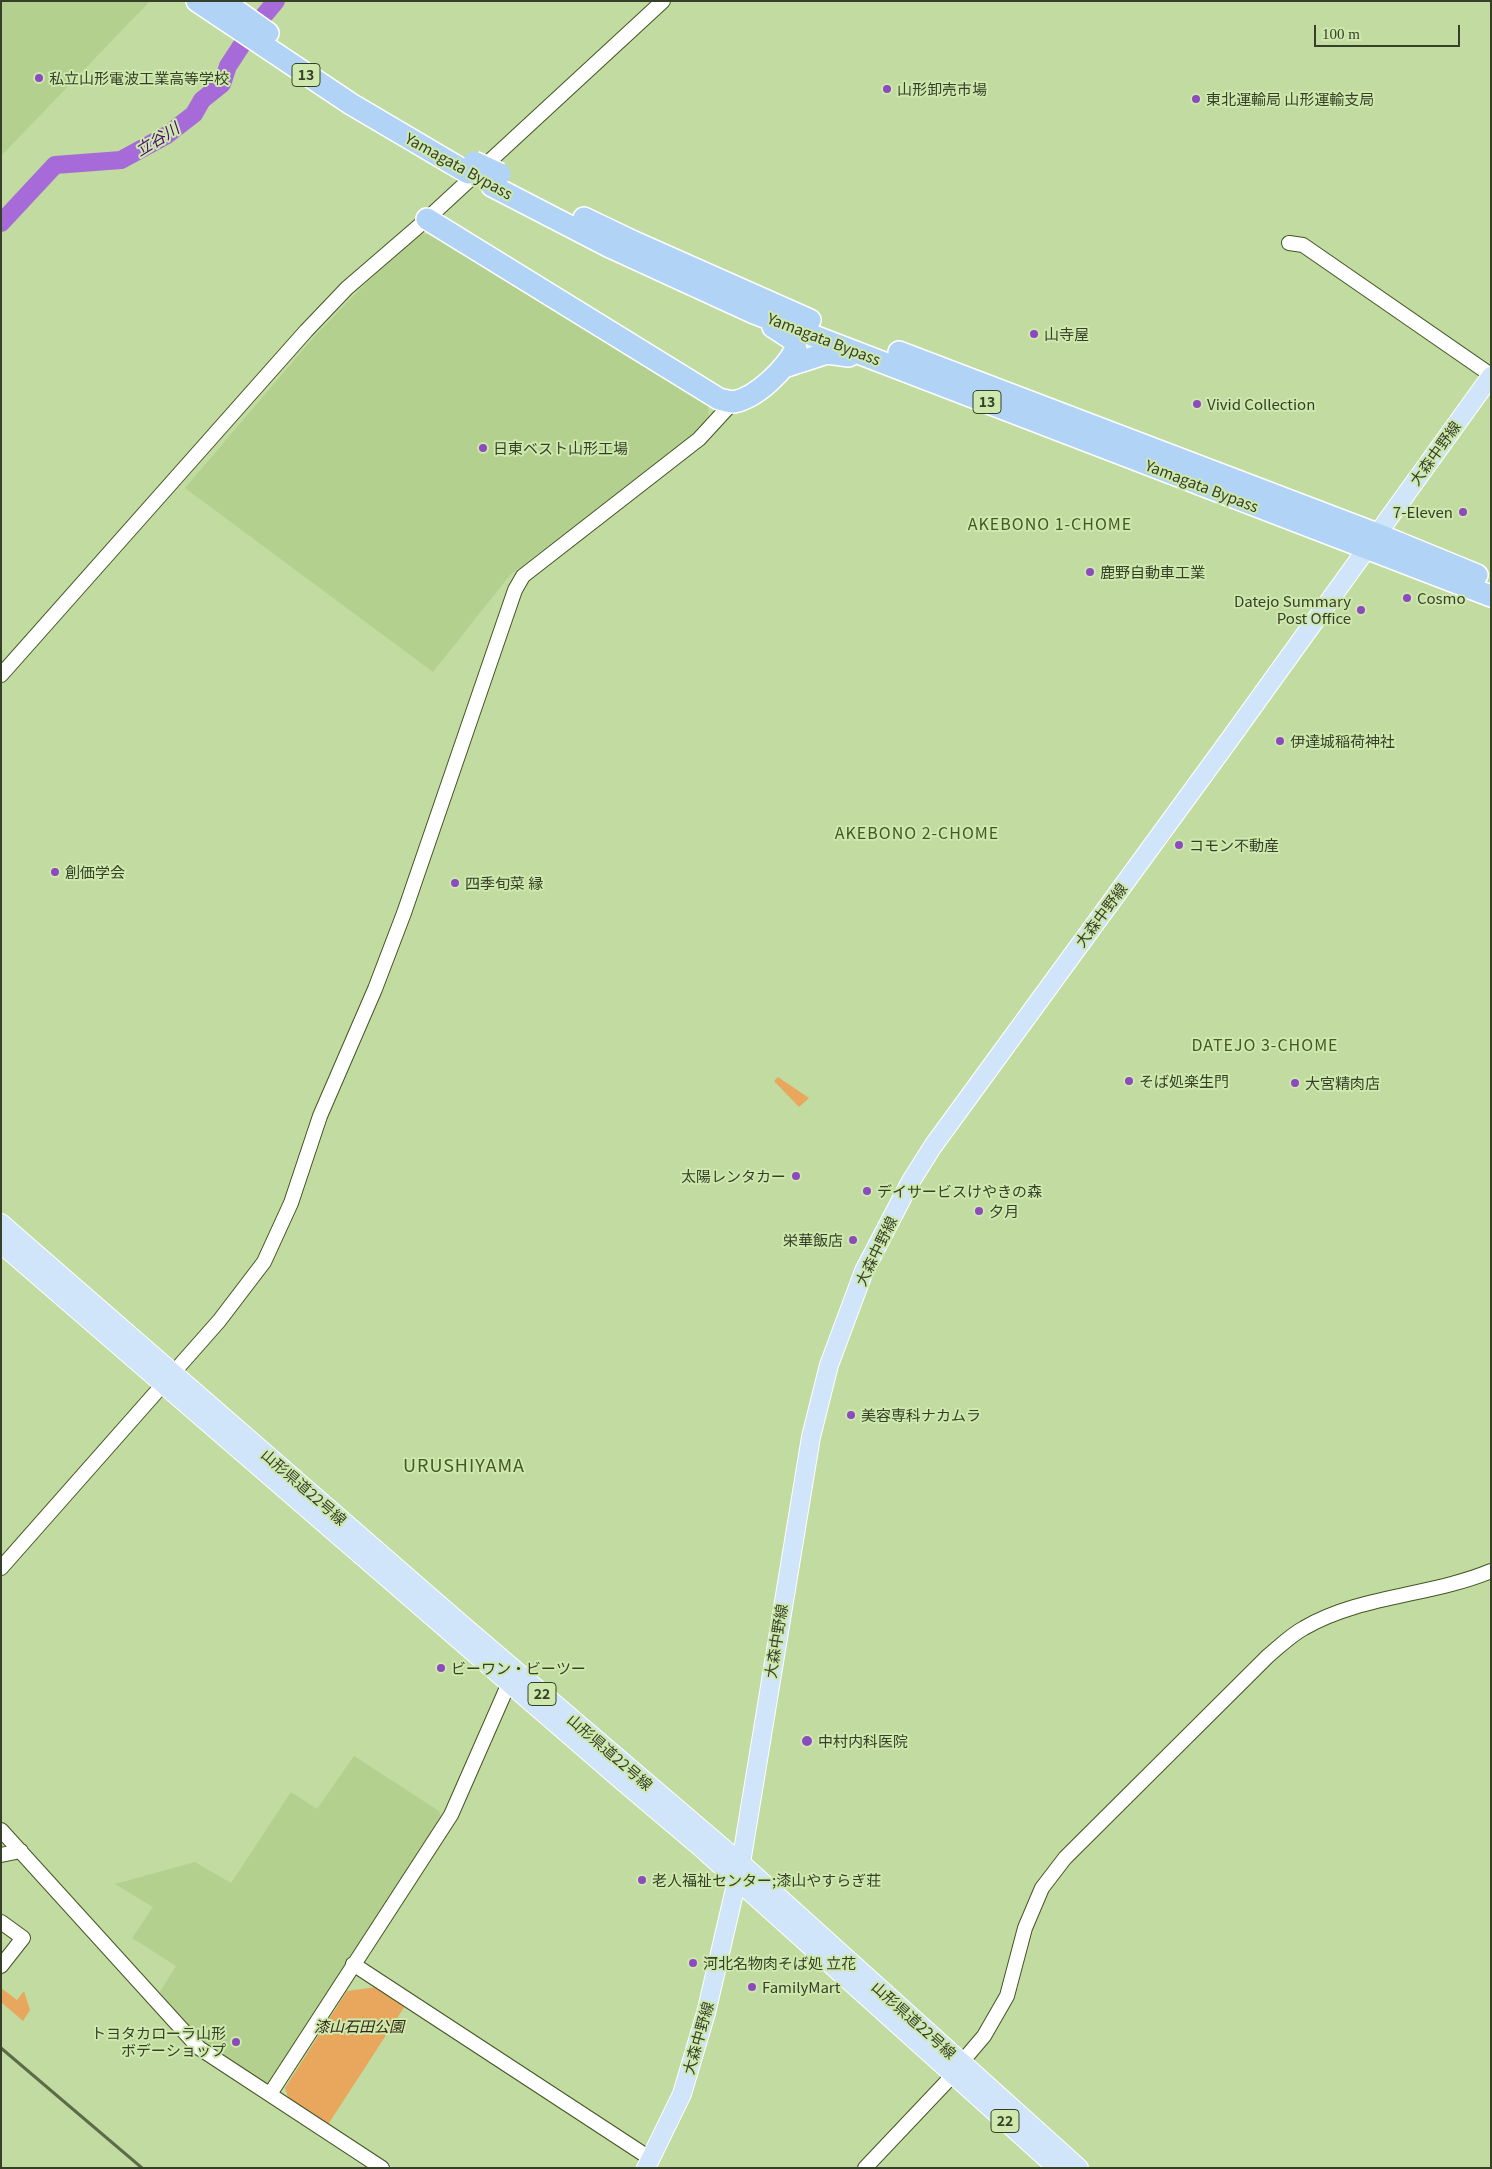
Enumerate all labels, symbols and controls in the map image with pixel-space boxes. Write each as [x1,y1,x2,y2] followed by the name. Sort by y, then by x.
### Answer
[1317,15,1463,47] scale bar
[1322,26,1360,42] text: 100 m
[292,64,320,86] road number: 13
[49,69,229,87] place label: 私立山形電波工業高等学校
[33,72,45,84] marker: 私立山形電波工業高等学校
[897,80,987,98] place label: 山形卸売市場
[881,83,893,95] marker: 山形卸売市場
[1206,90,1374,108] place label: 東北運輸局 山形運輸支局
[1190,93,1202,105] marker: 東北運輸局 山形運輸支局
[132,118,182,160] water label: 立谷川
[402,129,516,203] street label: Yamagata Bypass
[765,309,883,369] street label: Yamagata Bypass
[1044,325,1089,343] place label: 山寺屋
[1028,328,1040,340] marker: 山寺屋
[973,391,1001,414] road number: 13
[1207,395,1315,413] place label: Vivid Collection
[1191,398,1203,410] marker: Vivid Collection
[1406,417,1464,489] street label: 大森中野線
[493,439,628,457] place label: 日東ベスト山形工場
[477,442,489,454] marker: 日東ベスト山形工場
[1143,456,1261,516] street label: Yamagata Bypass
[1393,503,1453,521] place label: 7-Eleven
[1457,506,1469,518] marker: 7-Eleven
[966,514,1134,534] district label: AKEBONO 1-CHOME
[1100,563,1205,581] place label: 鹿野自動車工業
[1084,566,1096,578] marker: 鹿野自動車工業
[1417,589,1466,607] place label: Cosmo
[1234,592,1351,627] place label: Datejo Summary Post Office
[1401,592,1413,604] marker: Cosmo
[1355,604,1367,616] marker: Datejo Summary Post Office
[1290,732,1395,750] place label: 伊達城稲荷神社
[1274,735,1286,747] marker: 伊達城稲荷神社
[833,823,1001,843] district label: AKEBONO 2-CHOME
[1189,836,1279,854] place label: コモン不動産
[1173,839,1185,851] marker: コモン不動産
[65,863,125,881] place label: 創価学会
[49,866,61,878] marker: 創価学会
[465,874,543,892] place label: 四季旬菜 縁
[449,877,461,889] marker: 四季旬菜 縁
[1071,880,1131,950] street label: 大森中野線
[1190,1035,1340,1055] district label: DATEJO 3-CHOME
[1139,1072,1229,1090] place label: そば処楽生門
[1305,1074,1380,1092] place label: 大宮精肉店
[1123,1075,1135,1087] marker: そば処楽生門
[1289,1077,1301,1089] marker: 大宮精肉店
[681,1167,786,1185] place label: 太陽レンタカー
[790,1170,802,1182] marker: 太陽レンタカー
[877,1182,1042,1200] place label: デイサービスけやきの森
[861,1185,873,1197] marker: デイサービスけやきの森
[989,1202,1019,1220] place label: 夕月
[973,1205,985,1217] marker: 夕月
[851,1213,901,1289] street label: 大森中野線
[783,1231,843,1249] place label: 栄華飯店
[847,1234,859,1246] marker: 栄華飯店
[861,1406,981,1424] place label: 美容専科ナカムラ
[845,1409,857,1421] marker: 美容専科ナカムラ
[258,1445,350,1529] street label: 山形県道22号線
[402,1454,526,1476] district label: URUSHIYAMA
[761,1603,791,1679] street label: 大森中野線
[451,1659,586,1677] place label: ビーワン・ビーツー
[435,1662,447,1674] marker: ビーワン・ビーツー
[528,1682,556,1706] road number: 22
[564,1710,656,1794] street label: 山形県道22号線
[818,1732,908,1750] place label: 中村内科医院
[800,1734,814,1748] marker: 中村内科医院
[652,1871,881,1889] place label: 老人福祉センター;漆山やすらぎ荘
[636,1874,648,1886] marker: 老人福祉センター;漆山やすらぎ荘
[703,1954,856,1972] place label: 河北名物肉そば処 立花
[687,1957,699,1969] marker: 河北名物肉そば処 立花
[762,1978,840,1996] place label: FamilyMart
[868,1978,960,2062] street label: 山形県道22号線
[746,1981,758,1993] marker: FamilyMart
[679,1999,717,2077] street label: 大森中野線
[314,2017,404,2035] park label: 漆山石田公園
[91,2024,226,2059] place label: トヨタカローラ山形 ボデーショップ
[230,2036,242,2048] marker: トヨタカローラ山形 ボデーショップ
[991,2110,1019,2132] road number: 22

